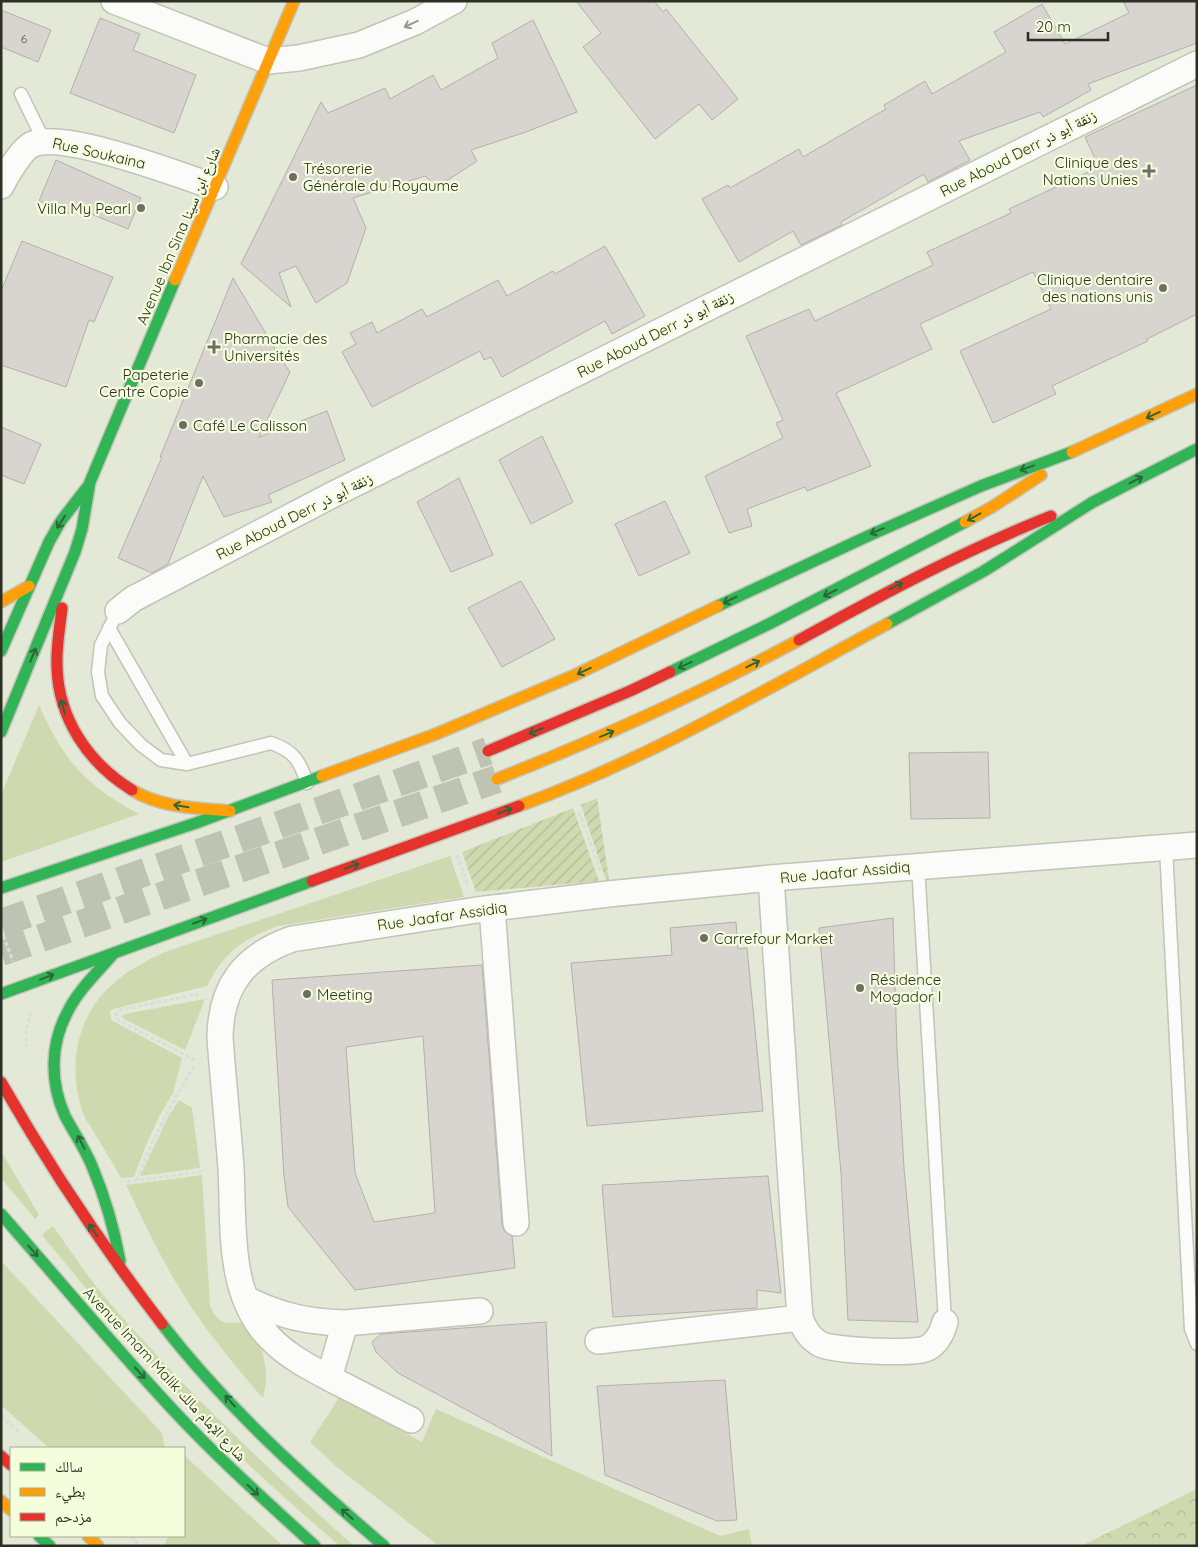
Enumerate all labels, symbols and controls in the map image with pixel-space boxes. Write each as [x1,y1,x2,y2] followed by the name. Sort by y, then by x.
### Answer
[1028,10,1108,42] scale bar
[1036,17,1071,36] text: 20 m
[404,20,419,29] one-way arrow
[21,31,28,46] house number: 6
[937,105,1100,201] street label: Rue Aboud Derr زنقة أبو ذر
[51,133,147,173] street label: Rue Soukaina
[132,144,225,328] street label: Avenue Ibn Sina شارع ابن سينا
[1043,153,1138,189] place label: Clinique des Nations Unies
[303,159,459,195] place label: Trésorerie Générale du Royaume
[1142,164,1156,178] marker: Clinique des Nations Unies
[287,171,299,183] marker: Trésorerie Générale du Royaume
[37,199,131,218] place label: Villa My Pearl
[135,202,147,214] marker: Villa My Pearl
[1037,270,1153,306] place label: Clinique dentaire des nations unis
[1157,282,1169,294] marker: Clinique dentaire des nations unis
[574,286,737,382] street label: Rue Aboud Derr زنقة أبو ذر
[224,329,327,365] place label: Pharmacie des Universités
[208,341,220,353] marker: Pharmacie des Universités
[99,365,189,401] place label: Papeterie Centre Copie
[193,377,205,389] marker: Papeterie Centre Copie
[1145,410,1160,420] one-way arrow
[193,416,307,435] place label: Café Le Calisson
[177,419,189,431] marker: Café Le Calisson
[1020,464,1035,473] one-way arrow
[213,468,376,564] street label: Rue Aboud Derr زنقة أبو ذر
[1128,475,1143,484] one-way arrow
[966,512,981,522] one-way arrow
[56,514,66,528] one-way arrow
[870,527,885,537] one-way arrow
[889,581,904,591] one-way arrow
[823,589,838,598] one-way arrow
[723,596,738,606] one-way arrow
[29,648,38,663] one-way arrow
[746,659,761,669] one-way arrow
[678,661,693,671] one-way arrow
[577,667,592,676] one-way arrow
[58,699,68,715] one-way arrow
[529,727,544,736] one-way arrow
[599,729,614,739] one-way arrow
[173,800,189,810] one-way arrow
[497,806,512,815] one-way arrow
[779,857,911,887] street label: Rue Jaafar Assidiq
[344,861,360,870] one-way arrow
[376,898,508,934] street label: Rue Jaafar Assidiq
[191,916,207,925] one-way arrow
[714,929,833,948] place label: Carrefour Market
[698,932,710,944] marker: Carrefour Market
[870,970,942,1006] place label: Résidence Mogador I
[39,972,54,981] one-way arrow
[854,982,866,994] marker: Résidence Mogador I
[317,985,373,1004] place label: Meeting
[301,988,313,1000] marker: Meeting
[75,1135,85,1149] one-way arrow
[88,1223,98,1237] one-way arrow
[28,1244,39,1257] one-way arrow
[79,1283,251,1466] street label: Avenue Imam Malik شارع الإمام مالك
[134,1367,146,1379] one-way arrow
[224,1395,236,1408] one-way arrow
[10,1447,185,1537] legend
[55,1457,83,1476] text: سالك
[55,1482,85,1504] text: بطيء
[247,1484,260,1496] one-way arrow
[55,1507,92,1527] text: مزدحم
[340,1508,353,1520] one-way arrow

